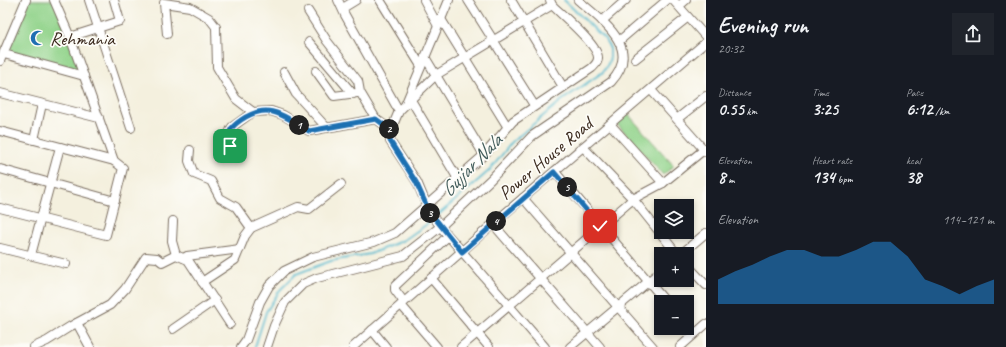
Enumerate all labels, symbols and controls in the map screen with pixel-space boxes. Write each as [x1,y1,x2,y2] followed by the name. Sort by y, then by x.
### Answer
[718,12,808,40] text: Evening run
[952,13,994,55] button: share
[50,27,116,51] place label: Rehmania
[29,29,47,47] mosque icon: Rehmania
[718,41,744,57] text: 20:32
[718,85,751,99] text: Distance
[812,85,829,99] text: Time
[906,85,923,99] text: Pace
[718,99,744,120] text: 0.55
[812,99,838,120] text: 3:25
[906,99,933,120] text: 6:12
[744,104,757,118] text: km
[933,104,950,118] text: /km
[494,110,600,205] street label: Power House Road
[289,115,309,135] pin: 1
[297,118,301,132] text: 1
[379,119,399,139] pin: 2
[387,122,391,136] text: 2
[435,127,509,202] water label: Gujjar Nala
[213,129,247,163] pin
[219,135,241,157] icon: arrive
[718,153,752,167] text: Elevation
[812,153,852,167] text: Heart rate
[906,153,921,167] text: kcal
[718,167,726,188] text: 8
[812,167,835,188] text: 134
[906,167,921,188] text: 38
[726,172,734,186] text: m
[835,172,853,186] text: bpm
[557,177,577,197] pin: 5
[565,180,569,194] text: 5
[654,199,694,335] map controls
[654,199,694,239] button: layers
[420,203,440,223] pin: 3
[428,206,432,220] text: 3
[583,209,617,243] pin
[486,211,506,231] pin: 4
[718,212,758,228] text: Elevation
[943,212,994,228] text: 114–121 m
[494,214,498,228] text: 4
[589,215,611,237] icon: check
[654,247,694,287] button: +
[654,295,694,335] button: −

